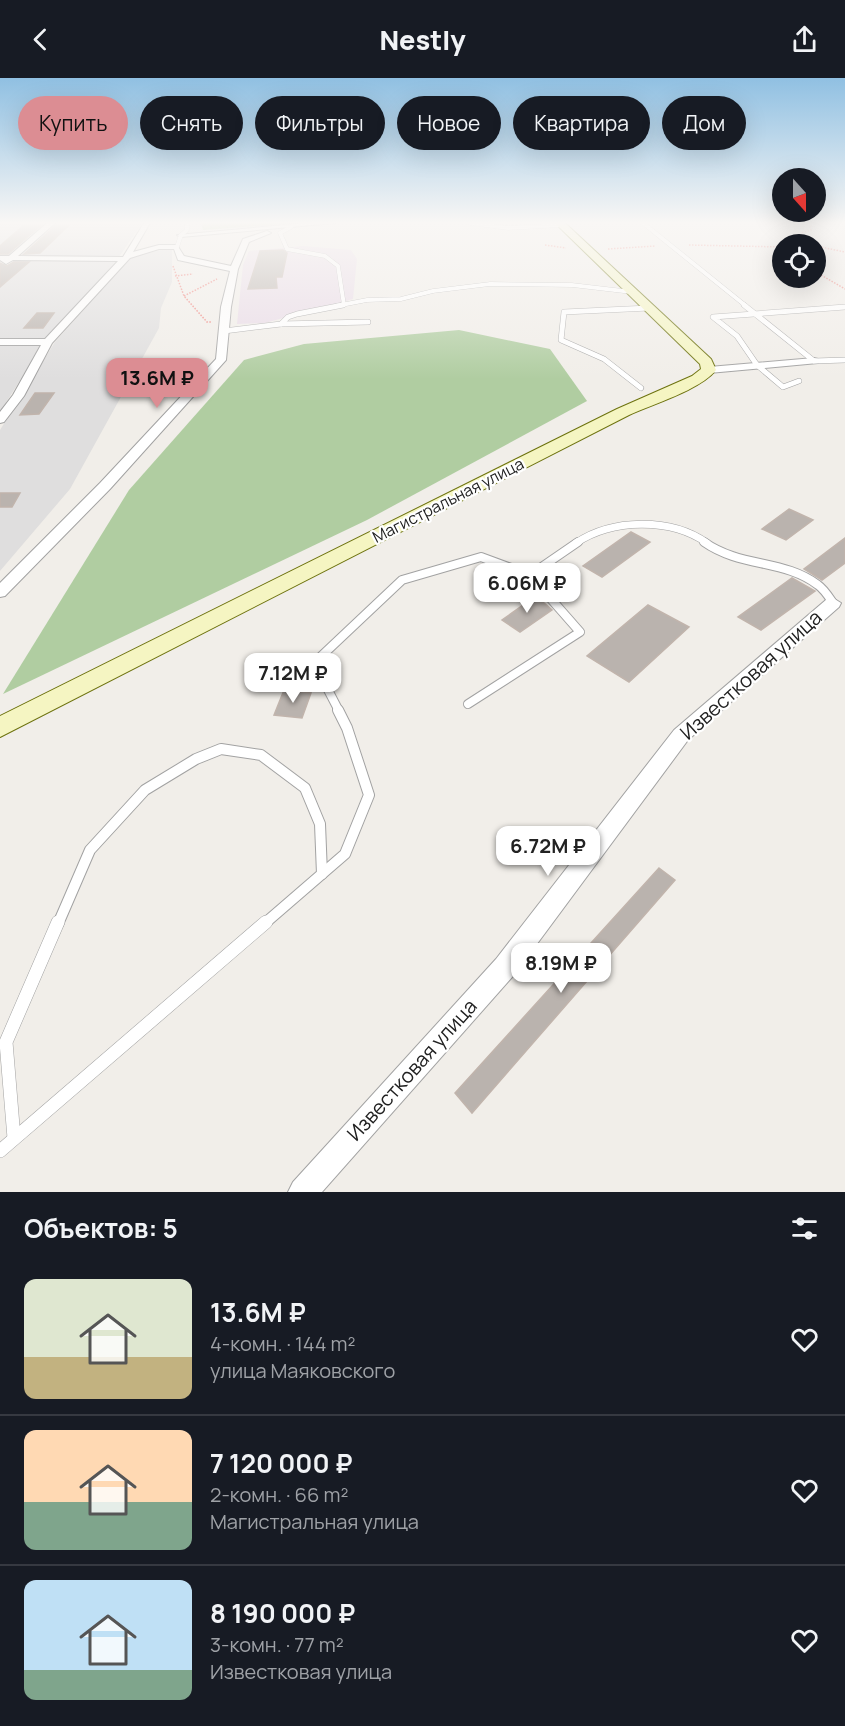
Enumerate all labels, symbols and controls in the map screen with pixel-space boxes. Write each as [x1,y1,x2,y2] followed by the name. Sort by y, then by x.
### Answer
[379,21,466,58] text: Nestly
[24,23,57,56] icon: back
[788,23,821,56] icon: share
[18,96,128,150] chip: Купить
[140,96,243,150] chip: Снять
[255,96,385,150] chip: Фильтры
[397,96,501,150] chip: Новое
[513,96,650,150] chip: Квартира
[662,96,746,150] chip: Дом
[772,168,826,222] north arrow
[772,168,826,288] map controls
[772,234,826,288] button: locate
[102,358,212,409] pin: 13.6M ₽
[120,364,194,391] text: 13.6M ₽
[369,452,527,548] street label: Магистральная улица
[472,563,582,614] pin: 6.06M ₽
[488,569,566,596] text: 6.06M ₽
[674,604,827,746] street label: Известковая улица
[238,653,348,704] pin: 7.12M ₽
[258,659,328,686] text: 7.12M ₽
[493,826,603,877] pin: 6.72M ₽
[510,832,586,859] text: 6.72M ₽
[506,943,616,994] pin: 8.19M ₽
[525,949,597,976] text: 8.19M ₽
[341,993,483,1146] street label: Известковая улица
[24,1210,178,1246] text: Объектов: 5
[788,1212,821,1245] icon: filters
[210,1294,306,1330] text: 13.6M ₽
[72,1303,144,1375] icon: home
[788,1323,821,1356] icon: heart
[210,1330,356,1357] text: 4-комн. · 144 m²
[210,1357,395,1384] text: улица Маяковского
[210,1445,353,1481] text: 7 120 000 ₽
[72,1454,144,1526] icon: home
[788,1474,821,1507] icon: heart
[210,1481,348,1508] text: 2-комн. · 66 m²
[210,1508,419,1535] text: Магистральная улица
[210,1595,355,1631] text: 8 190 000 ₽
[72,1604,144,1676] icon: home
[788,1624,821,1657] icon: heart
[210,1631,344,1658] text: 3-комн. · 77 m²
[210,1658,392,1685] text: Известковая улица

